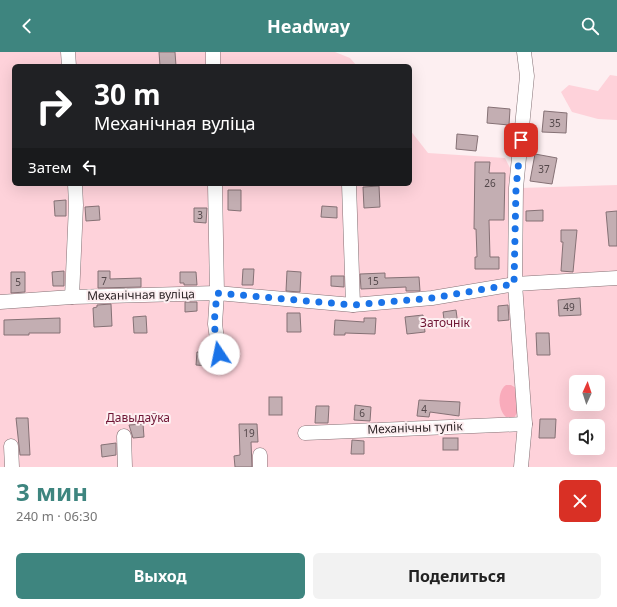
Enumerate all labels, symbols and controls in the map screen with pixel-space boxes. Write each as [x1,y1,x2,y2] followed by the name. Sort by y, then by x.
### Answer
[267,14,350,38] text: Headway
[16,15,38,37] icon: back
[579,15,601,37] icon: search
[94,75,161,113] text: 30 m
[28,80,80,132] icon: right
[94,111,256,135] text: Механічная вуліца
[549,116,561,130] house number: 35
[504,123,538,157] pin
[510,129,532,151] icon: arrive
[79,156,101,178] icon: left
[28,157,71,177] text: Затем
[538,162,550,176] house number: 37
[484,176,496,190] house number: 26
[197,208,203,222] house number: 3
[101,274,107,288] house number: 7
[367,274,379,288] house number: 15
[15,275,21,289] house number: 5
[87,285,195,304] street label: Механічная вуліца
[563,300,575,314] house number: 49
[420,314,471,331] park label: Заточнік
[198,333,240,375] position arrow
[569,375,605,411] north arrow
[569,375,605,455] map controls
[421,402,427,416] house number: 4
[359,406,365,420] house number: 6
[106,409,170,426] park label: Давыдаўка
[367,417,464,438] street label: Механічны тупік
[569,419,605,455] button: sound
[243,426,255,440] house number: 19
[16,475,88,508] text: 3 мин
[559,480,601,522] button: close
[16,507,97,525] text: 240 m · 06:30
[16,553,305,599] button: Выход
[313,553,601,599] button: Поделиться

